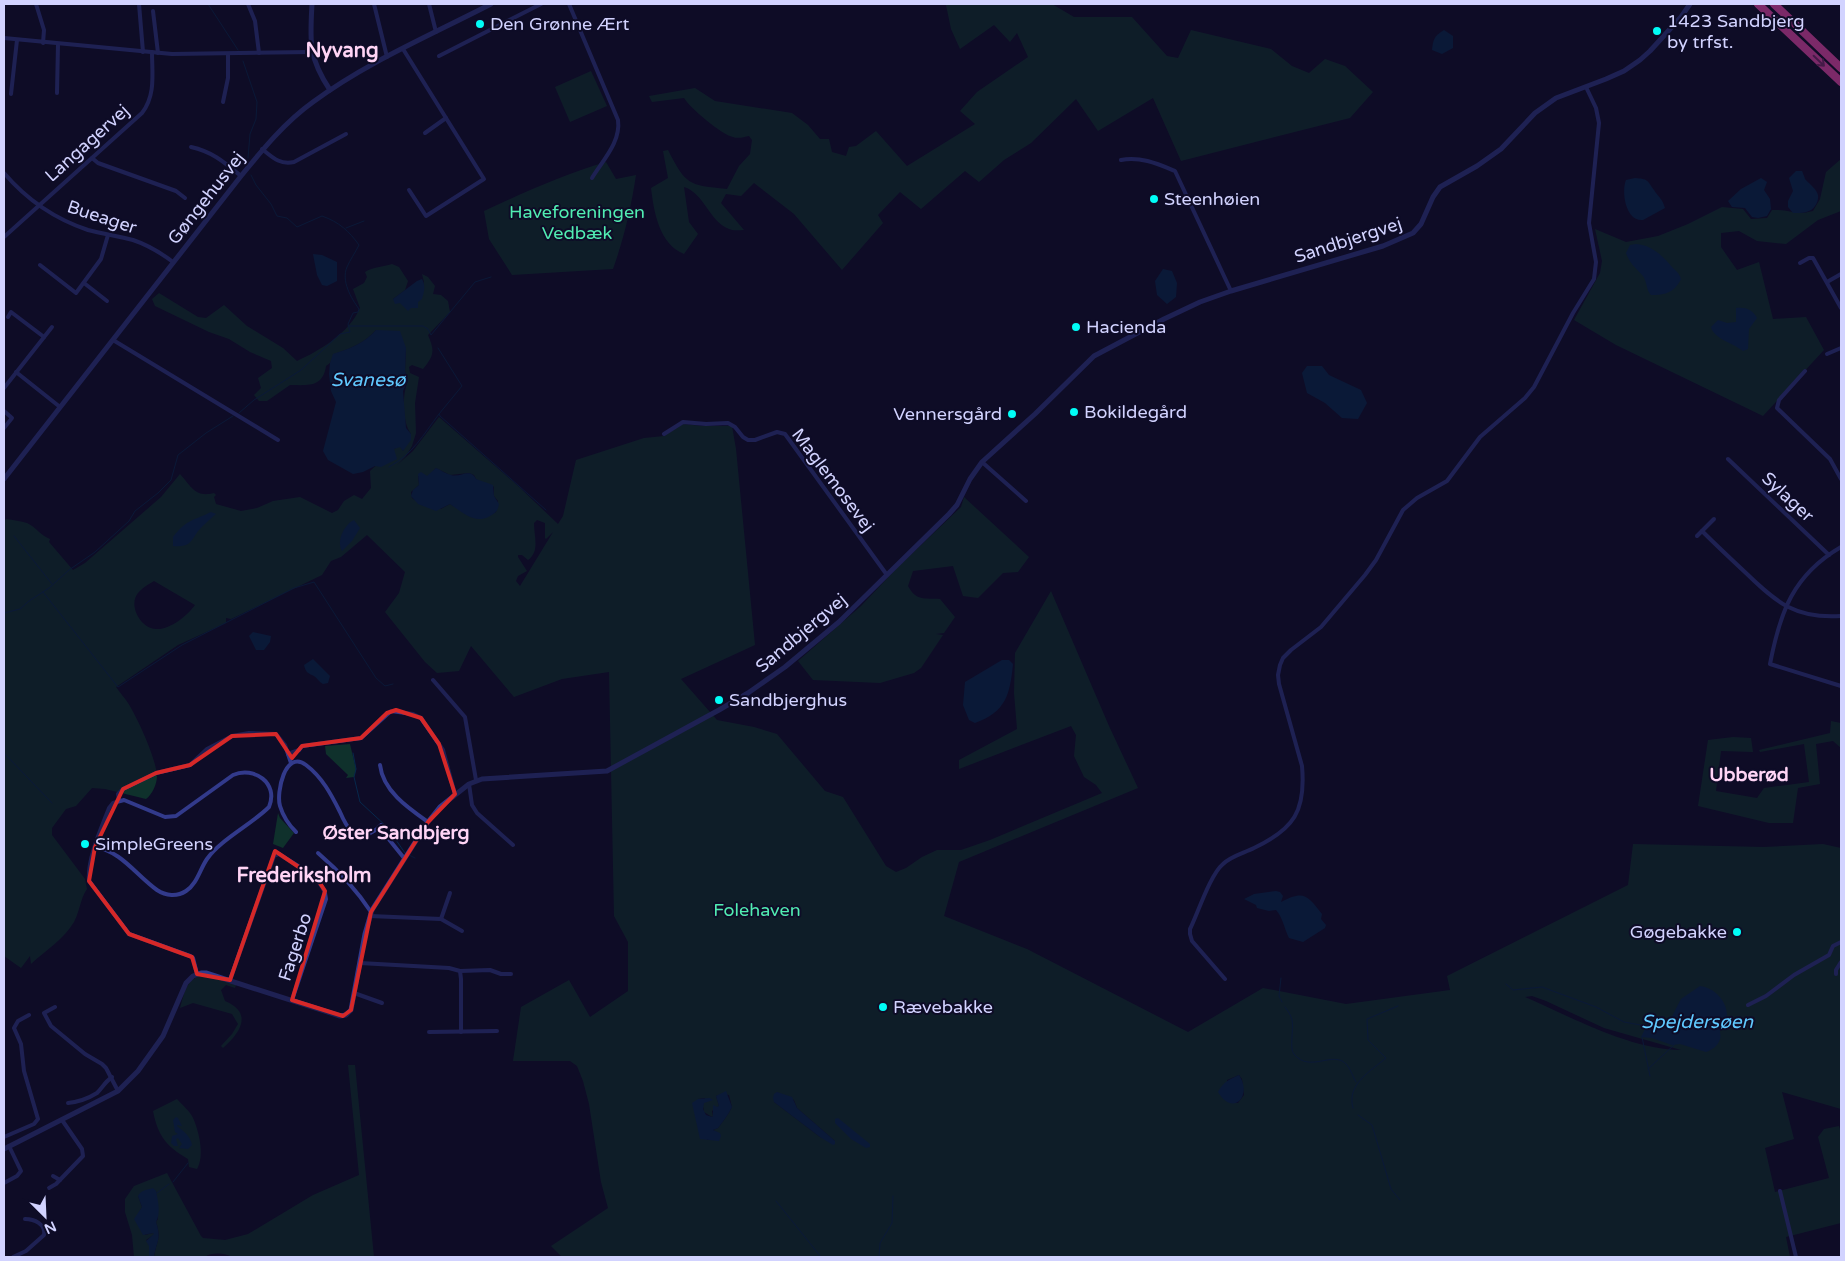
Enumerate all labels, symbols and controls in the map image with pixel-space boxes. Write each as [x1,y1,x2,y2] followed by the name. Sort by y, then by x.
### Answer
[1667,10,1805,53] place label: 1423 Sandbjerg by trfst.
[490,13,629,35] place label: Den Grønne Ært
[474,18,486,30] marker: Den Grønne Ært
[1651,25,1663,37] marker: 1423 Sandbjerg by trfst.
[305,39,379,63] district label: Nyvang
[1813,55,1825,67] one-way arrow
[40,100,134,186] street label: Langagervej
[163,147,249,249] street label: Gøngehusvej
[1164,188,1260,210] place label: Steenhøien
[1148,193,1160,205] marker: Steenhøien
[64,195,140,239] street label: Bueager
[509,201,645,244] park label: Haveforeningen Vedbæk
[1291,212,1405,268] street label: Sandbjergvej
[1086,316,1166,338] place label: Hacienda
[1070,321,1082,333] marker: Hacienda
[331,369,407,391] water label: Svanesø
[1084,401,1187,423] place label: Bokildegård
[893,403,1002,425] place label: Vennersgård
[1068,406,1080,418] marker: Bokildegård
[1006,408,1018,420] marker: Vennersgård
[787,424,879,536] street label: Maglemosevej
[1757,467,1819,527] street label: Sylager
[751,589,851,677] street label: Sandbjergvej
[729,689,847,711] place label: Sandbjerghus
[713,694,725,706] marker: Sandbjerghus
[1709,764,1789,786] district label: Ubberød
[323,822,469,845] district label: Øster Sandbjerg
[95,833,213,855] place label: SimpleGreens
[79,838,91,850] marker: SimpleGreens
[237,864,371,888] district label: Frederiksholm
[713,899,801,921] park label: Folehaven
[274,910,316,984] street label: Fagerbo
[1630,921,1727,943] place label: Gøgebakke
[1731,926,1743,938] marker: Gøgebakke
[893,996,993,1018] place label: Rævebakke
[877,1001,889,1013] marker: Rævebakke
[1641,1011,1753,1033] water label: Spejdersøen
[20,1191,70,1241] north arrow
[41,1217,59,1237] text: N

